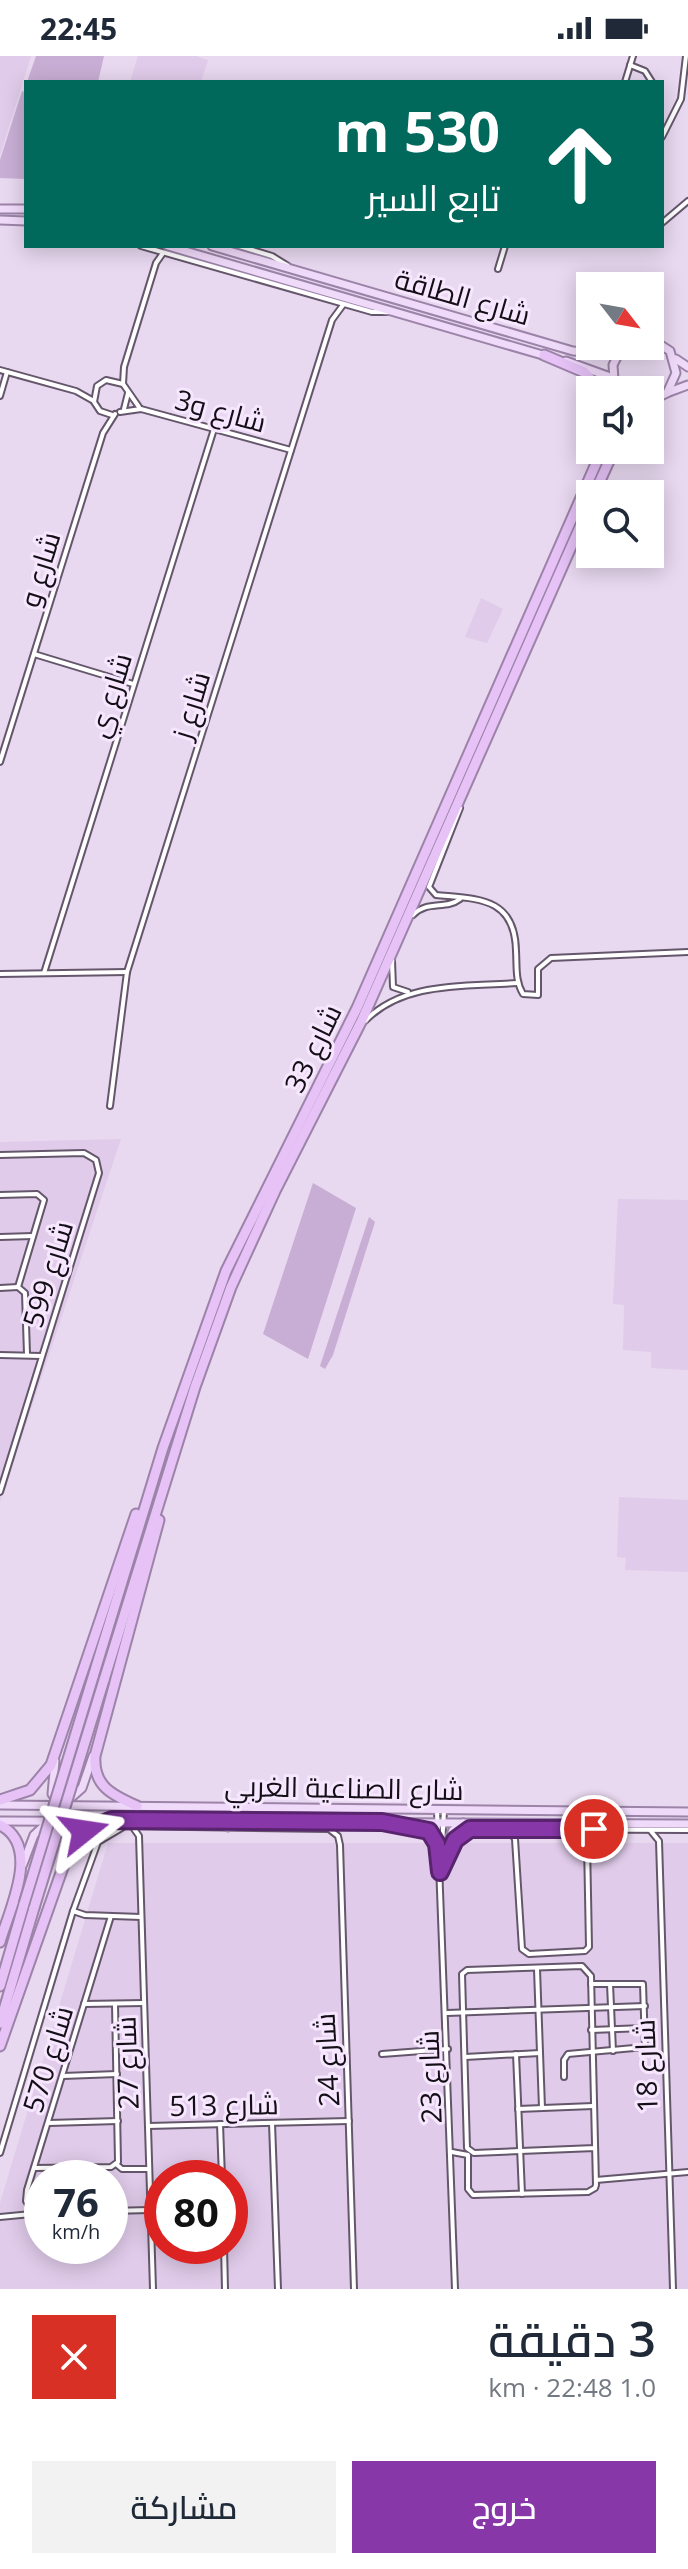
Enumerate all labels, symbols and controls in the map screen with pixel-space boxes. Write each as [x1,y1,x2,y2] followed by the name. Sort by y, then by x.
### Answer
[40,8,117,49] text: 22:45
[334,92,500,168] text: 530 m
[528,112,632,216] icon: ahead
[366,173,500,222] text: تابع السير
[391,259,535,334] street label: شارع الطاقة
[576,272,664,360] north arrow
[576,272,664,568] map controls
[576,376,664,464] button: sound
[171,380,271,441] street label: شارع و3
[576,480,664,568] button: search
[10,527,69,612] street label: شارع و
[78,648,144,743] street label: شارع ي
[161,667,219,746] street label: شارع ز
[274,998,350,1099] street label: شارع 33
[13,1216,82,1332] street label: شارع 599
[224,1766,464,1812] street label: شارع الصناعية الغربي
[42,1789,126,1873] position arrow
[560,1795,628,1863] pin
[572,1807,616,1851] icon: arrive
[13,2001,82,2117] street label: شارع 570
[305,2012,348,2108] street label: شارع 24
[105,2016,148,2110] street label: شارع 27
[624,2019,667,2113] street label: شارع 18
[408,2030,451,2124] street label: شارع 23
[169,2084,279,2125] street label: شارع 513
[144,2160,248,2264] speed limit sign: 80
[53,2174,99,2229] text: 76
[52,2218,100,2245] text: km/h
[488,2306,656,2371] text: 3 دقيقة
[32,2315,116,2399] button: close
[488,2369,656,2405] text: 1.0 km · 22:48
[32,2461,336,2553] button: مشاركة
[352,2461,656,2553] button: خروج

